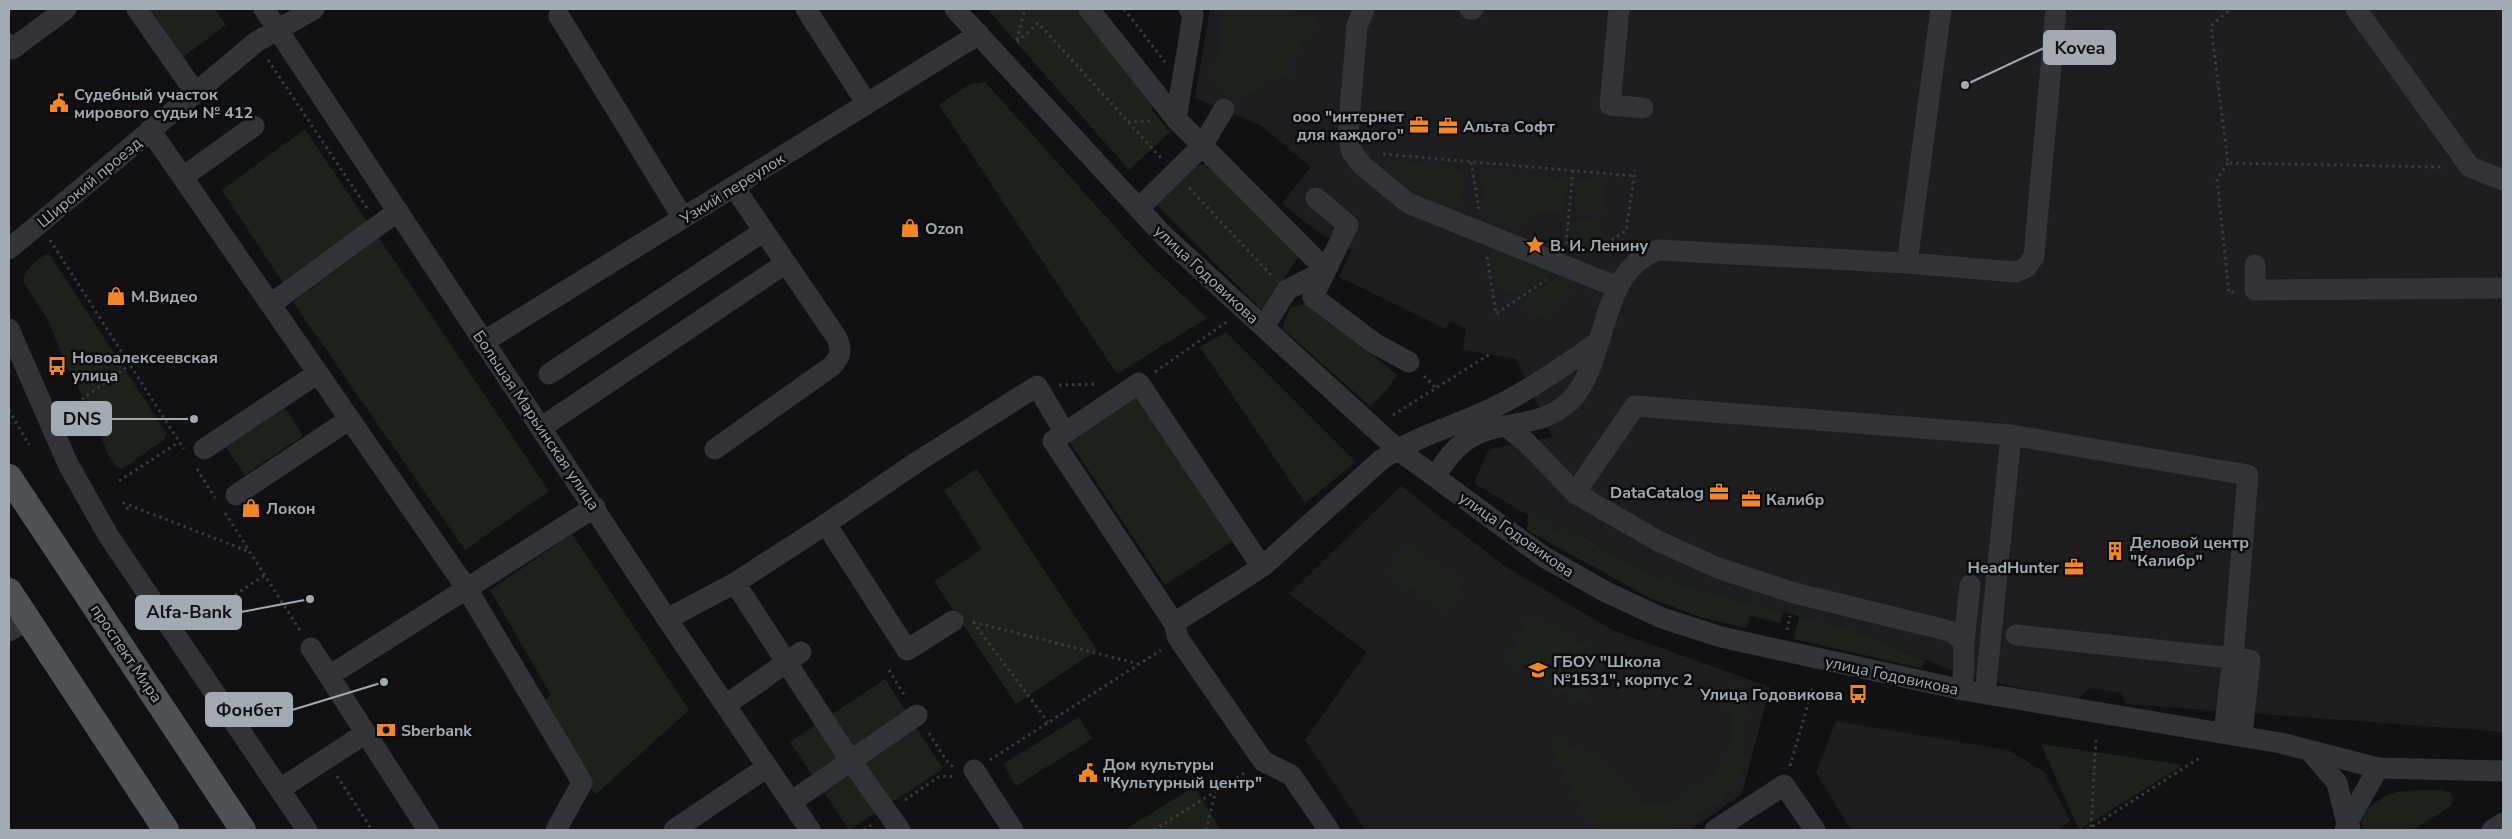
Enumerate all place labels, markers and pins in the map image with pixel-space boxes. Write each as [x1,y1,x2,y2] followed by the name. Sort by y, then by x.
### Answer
[2044,31,2115,64] callout: Kovea
[74,84,253,124] place label: Судебный участок мирового судьи № 412
[48,92,70,114] public building icon: Судебный участок мирового судьи № 412
[1292,106,1404,146] place label: ооо "интернет для каждого"
[1408,114,1430,136] office icon: ооо "интернет для каждого"
[1437,115,1459,137] office icon: Альта Софт
[1463,116,1555,138] place label: Альта Софт
[899,217,921,239] shop icon: Ozon
[925,218,964,240] place label: Ozon
[1524,234,1546,256] place icon: В. И. Ленину
[1550,235,1648,257] place label: В. И. Ленину
[105,285,127,307] shop icon: М.Видео
[131,286,198,308] place label: М.Видео
[72,347,218,387] place label: Новоалексеевская улица
[46,355,68,377] bus stop icon: Новоалексеевская улица
[52,402,111,435] callout: DNS
[1708,481,1730,503] office icon: DataCatalog
[1610,482,1704,504] place label: DataCatalog
[1740,488,1762,510] office icon: Калибр
[1766,489,1824,511] place label: Калибр
[240,497,262,519] shop icon: Локон
[266,498,316,520] place label: Локон
[2130,532,2249,572] place label: Деловой центр "Калибр"
[2104,540,2126,562] building icon: Деловой центр "Калибр"
[2063,556,2085,578] office icon: HeadHunter
[1968,557,2060,579] place label: HeadHunter
[136,596,241,629] callout: Alfa-Bank
[1553,651,1693,691] place label: ГБОУ "Школа №1531", корпус 2
[1527,659,1549,681] school or university icon: ГБОУ "Школа №1531", корпус 2
[1847,683,1869,705] bus stop icon: Улица Годовикова
[1699,684,1843,706] place label: Улица Годовикова
[206,693,292,726] callout: Фонбет
[375,719,397,741] bank icon: Sberbank
[401,720,472,742] place label: Sberbank
[1103,754,1262,794] place label: Дом культуры "Культурный центр"
[1077,762,1099,784] public building icon: Дом культуры "Культурный центр"

